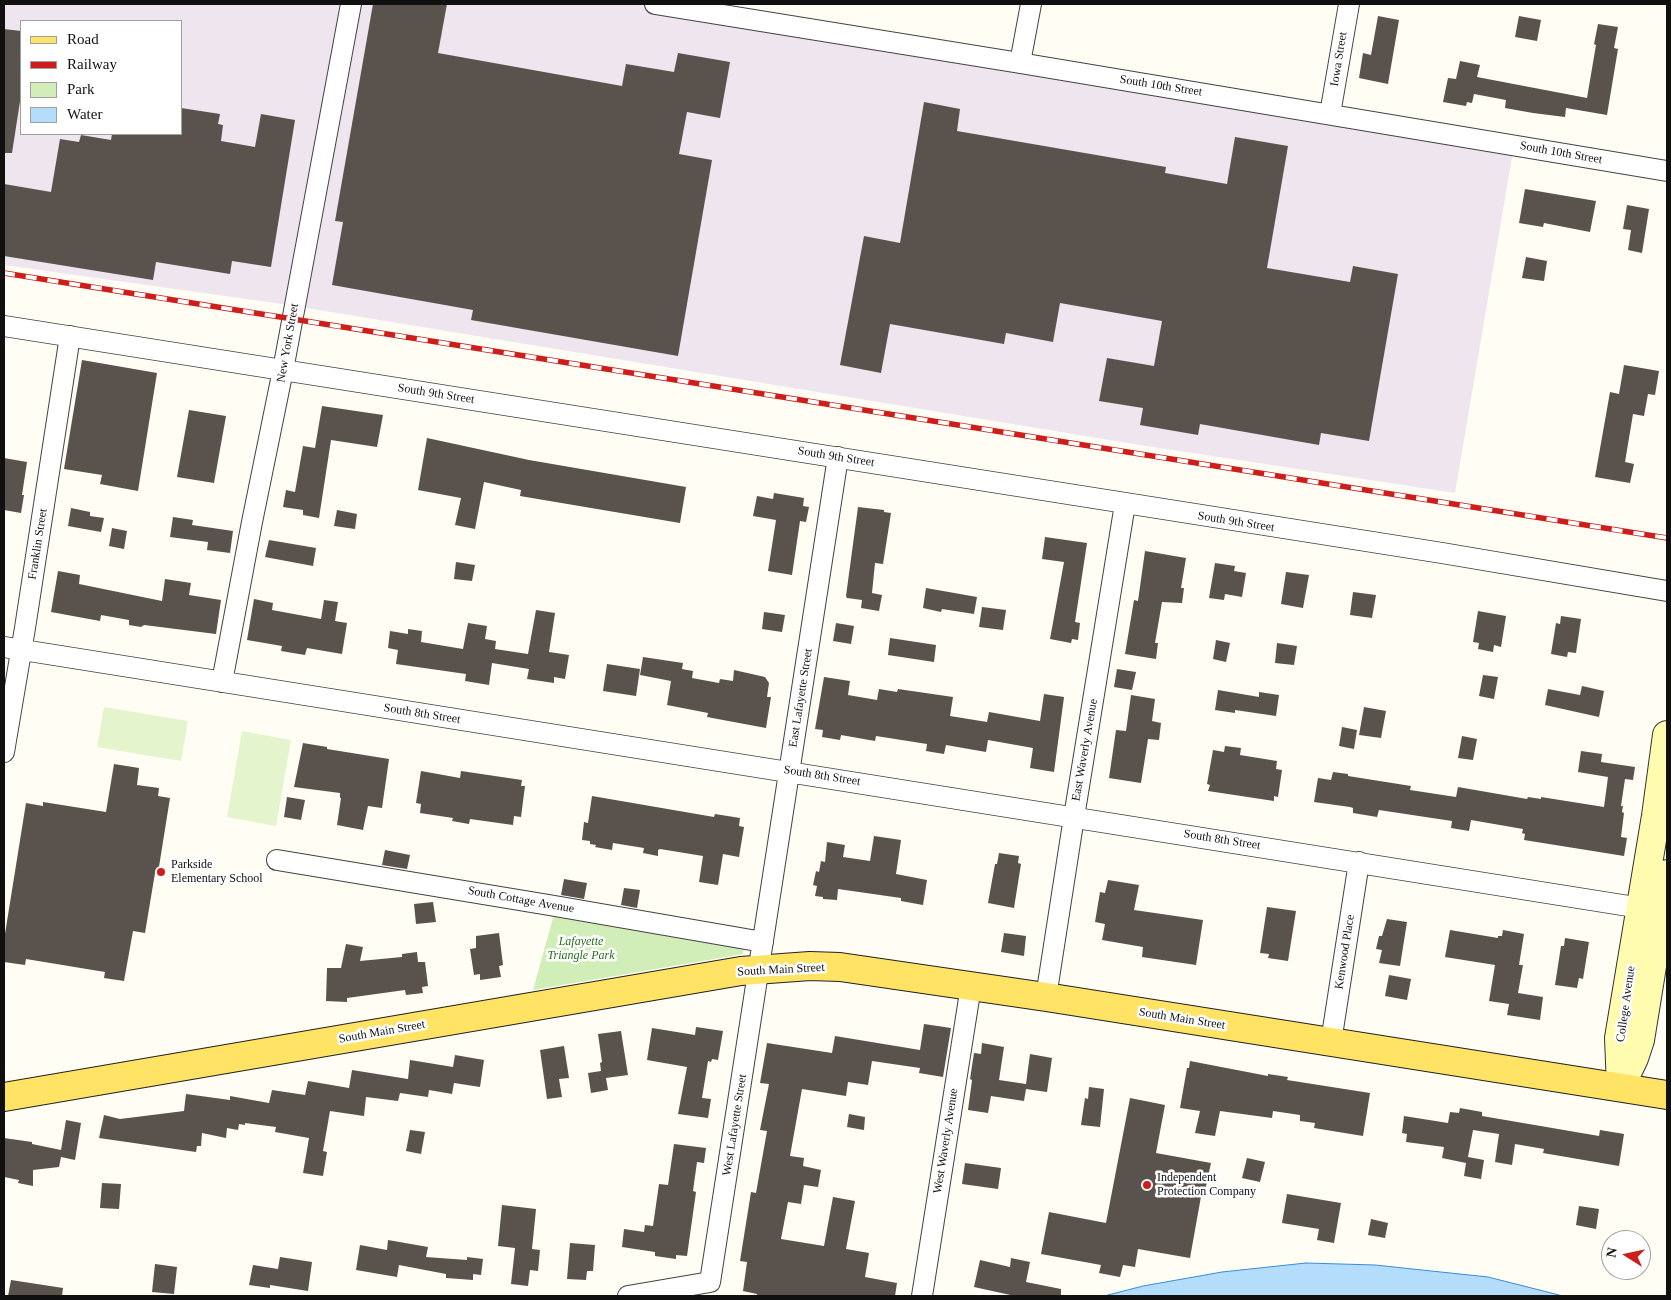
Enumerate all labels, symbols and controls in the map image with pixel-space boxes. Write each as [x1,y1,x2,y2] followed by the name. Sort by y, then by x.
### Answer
[20,20,182,135] legend
[67,31,99,47] text: Road
[1328,31,1350,87] street label: Iowa Street
[67,56,117,72] text: Railway
[1119,72,1203,100] street label: South 10th Street
[67,81,95,97] text: Park
[67,106,102,122] text: Water
[1519,139,1603,167] street label: South 10th Street
[274,302,302,384] street label: New York Street
[397,381,475,407] street label: South 9th Street
[797,444,875,470] street label: South 9th Street
[25,507,51,581] street label: Franklin Street
[1197,509,1275,535] street label: South 9th Street
[786,648,816,748] street label: East Lafayette Street
[1069,698,1101,802] street label: East Waverly Avenue
[383,701,461,727] street label: South 8th Street
[783,763,861,789] street label: South 8th Street
[1183,827,1261,853] street label: South 8th Street
[171,858,263,886] place label: Parkside Elementary School
[155,866,167,878] marker: Parkside Elementary School
[467,884,575,916] street label: South Cottage Avenue
[1332,914,1358,990] street label: Kenwood Place
[547,935,615,963] park label: Lafayette Triangle Park
[737,961,825,979] street label: South Main Street
[1614,965,1638,1043] street label: College Avenue
[1138,1005,1226,1033] street label: South Main Street
[338,1017,426,1047] street label: South Main Street
[720,1073,750,1177] street label: West Lafayette Street
[931,1087,961,1195] street label: West Waverly Avenue
[1157,1171,1256,1199] place label: Independent Protection Company
[1141,1179,1153,1191] marker: Independent Protection Company
[1601,1230,1651,1280] north arrow
[1603,1246,1620,1259] text: N

